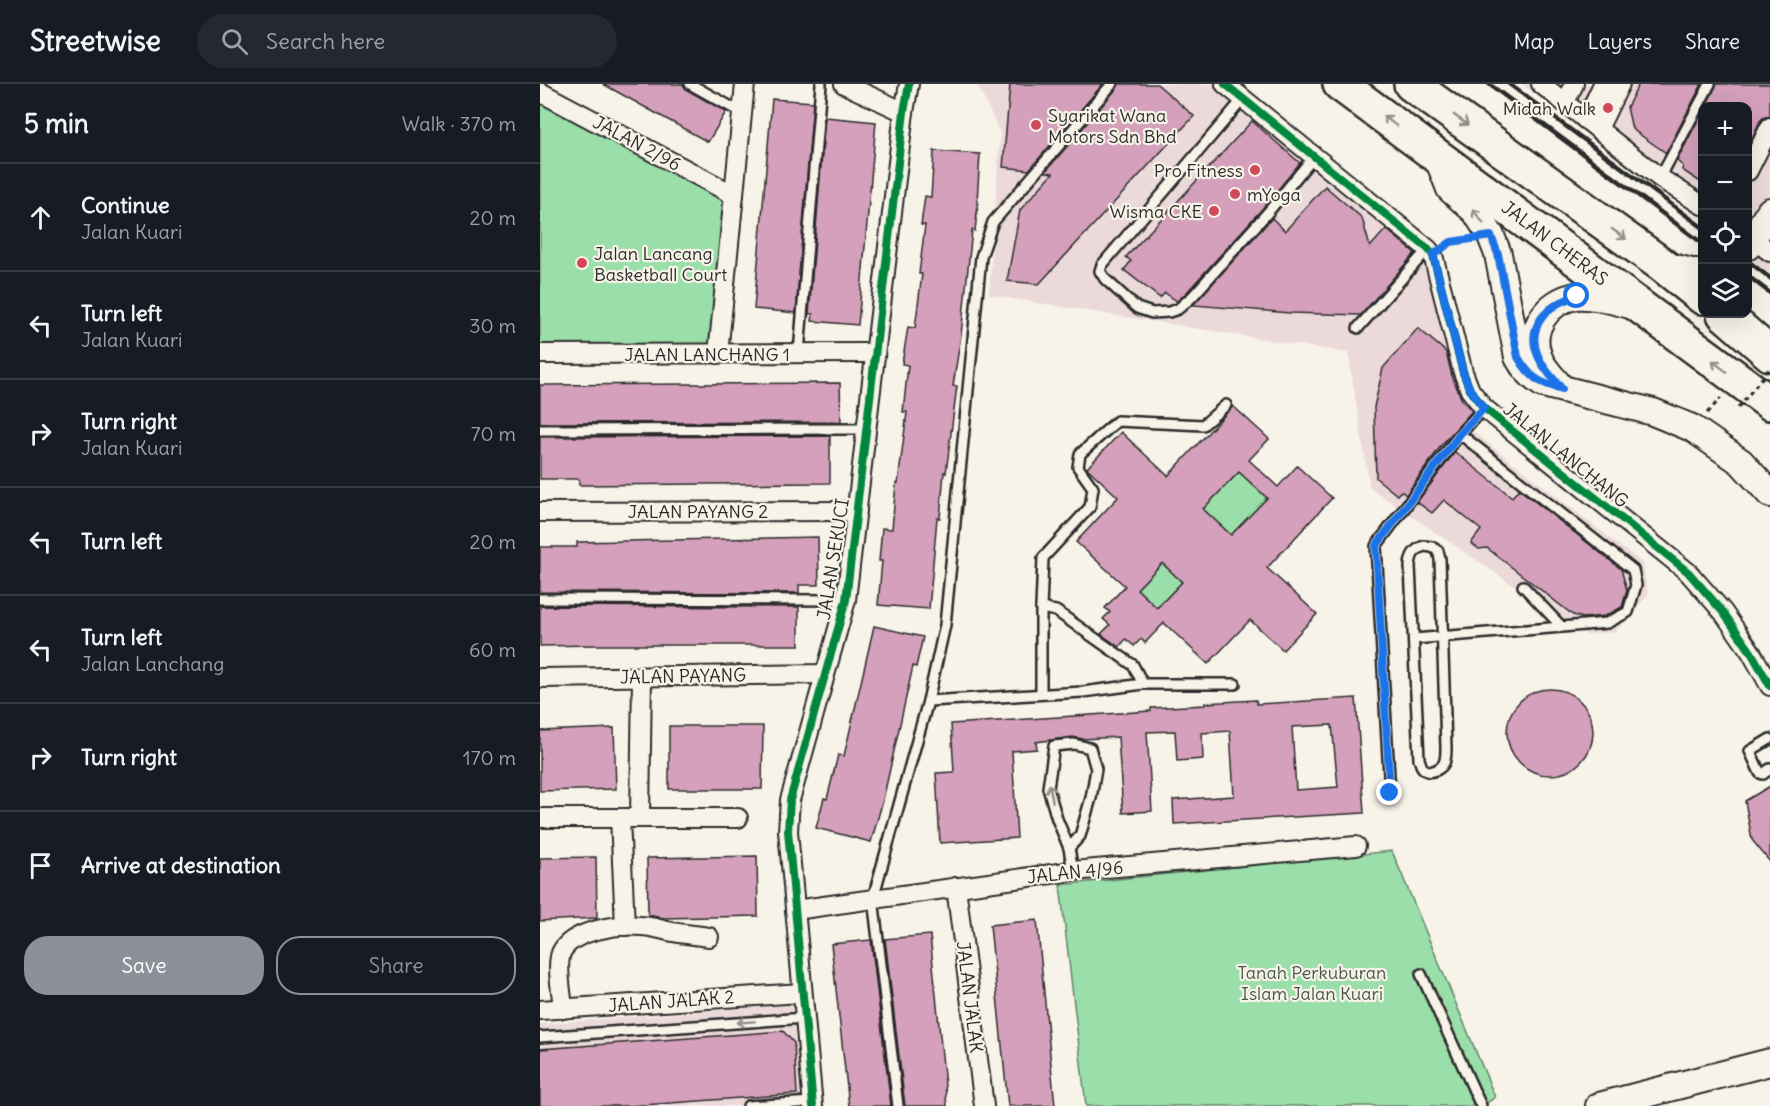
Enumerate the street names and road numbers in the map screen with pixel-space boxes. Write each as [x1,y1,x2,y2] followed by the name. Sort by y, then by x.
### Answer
[589,110,685,176] street label: JALAN 2/96
[1497,196,1613,290] street label: JALAN CHERAS
[624,343,790,366] street label: JALAN LANCHANG 1
[1499,398,1633,512] street label: JALAN LANCHANG
[812,497,854,621] street label: JALAN SEKUCI
[628,500,768,523] street label: JALAN PAYANG 2
[620,663,746,689] street label: JALAN PAYANG
[1026,856,1124,888] street label: JALAN 4/96
[952,940,988,1054] street label: JALAN JALAK
[607,985,735,1017] street label: JALAN JALAK 2

